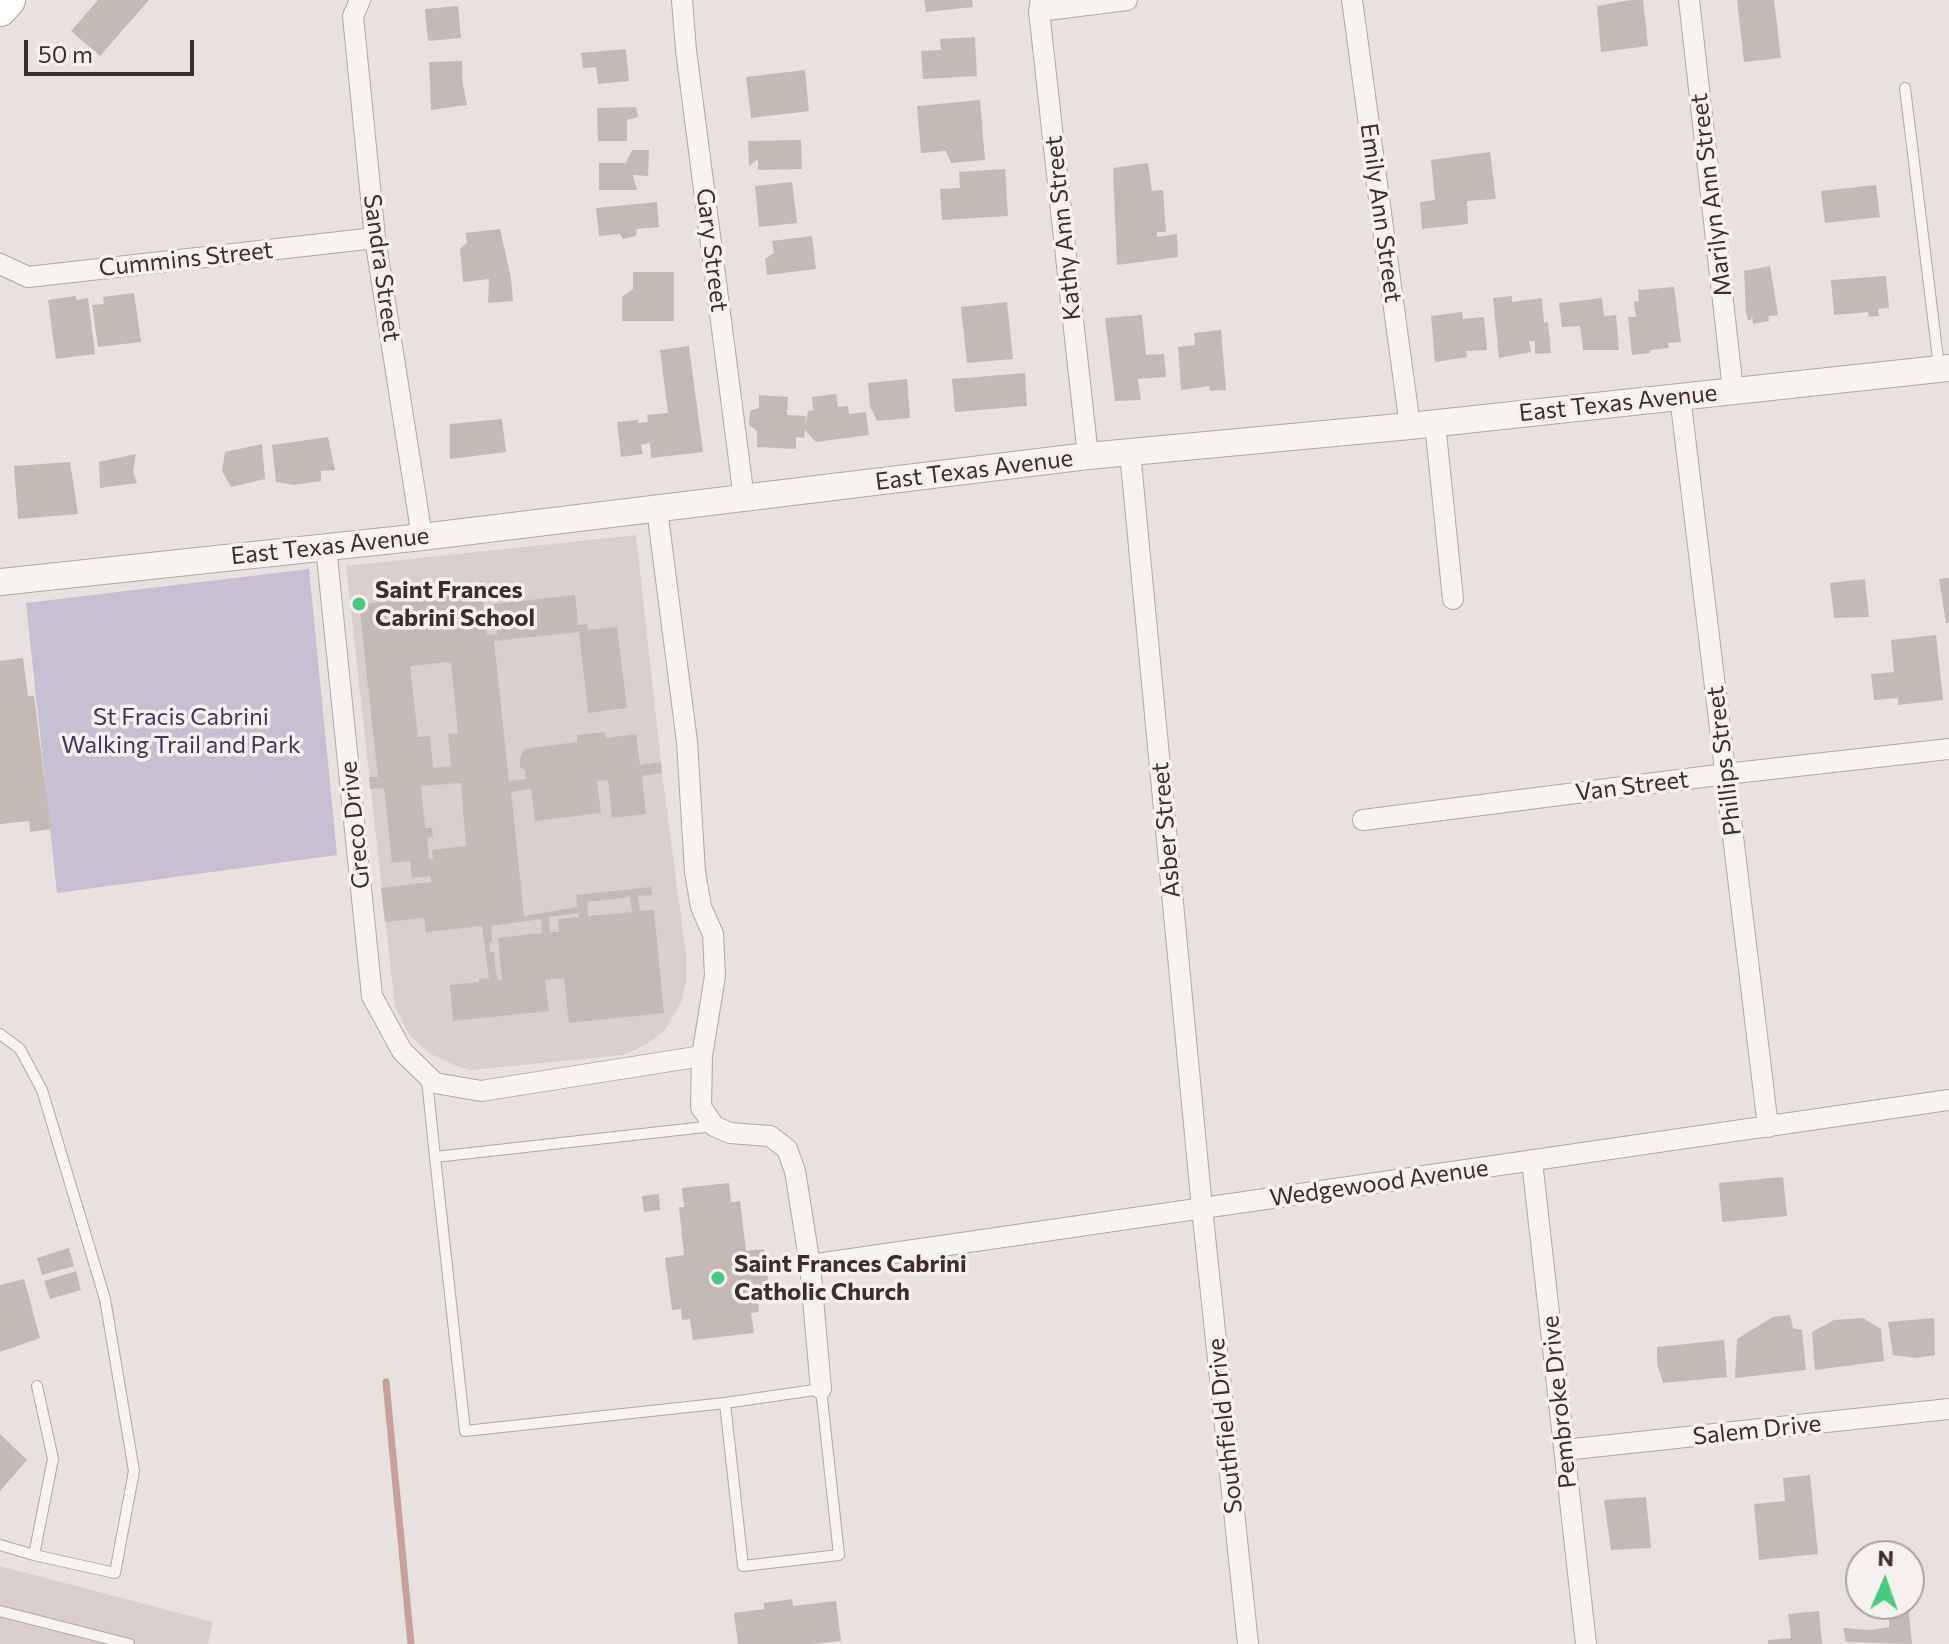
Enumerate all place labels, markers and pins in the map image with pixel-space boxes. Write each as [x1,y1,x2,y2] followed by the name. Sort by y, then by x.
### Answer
[375,576,535,632] place label: Saint Frances Cabrini School
[350,595,368,613] marker: Saint Frances Cabrini School
[734,1250,967,1306] place label: Saint Frances Cabrini Catholic Church
[709,1269,727,1287] marker: Saint Frances Cabrini Catholic Church

